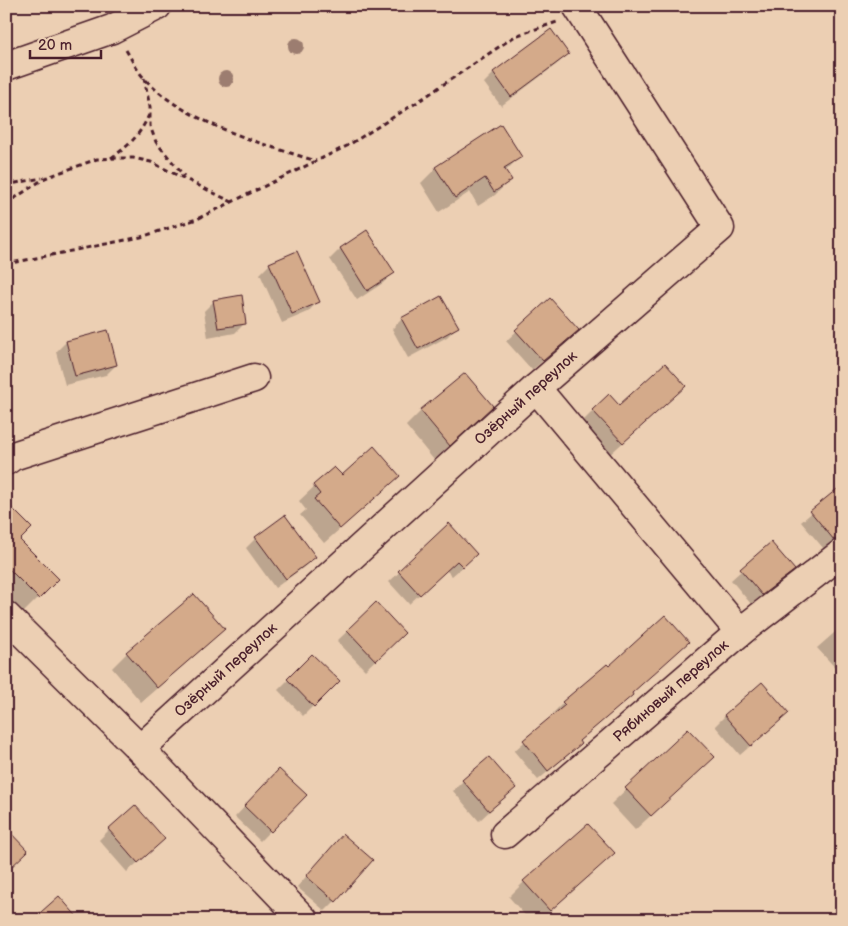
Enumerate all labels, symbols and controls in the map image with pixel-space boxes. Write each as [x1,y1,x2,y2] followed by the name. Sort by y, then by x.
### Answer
[30,28,101,60] scale bar
[38,36,72,55] text: 20 m
[471,347,581,449] street label: Озёрный переулок
[171,619,281,721] street label: Озёрный переулок
[609,636,733,746] street label: Рябиновый переулок

